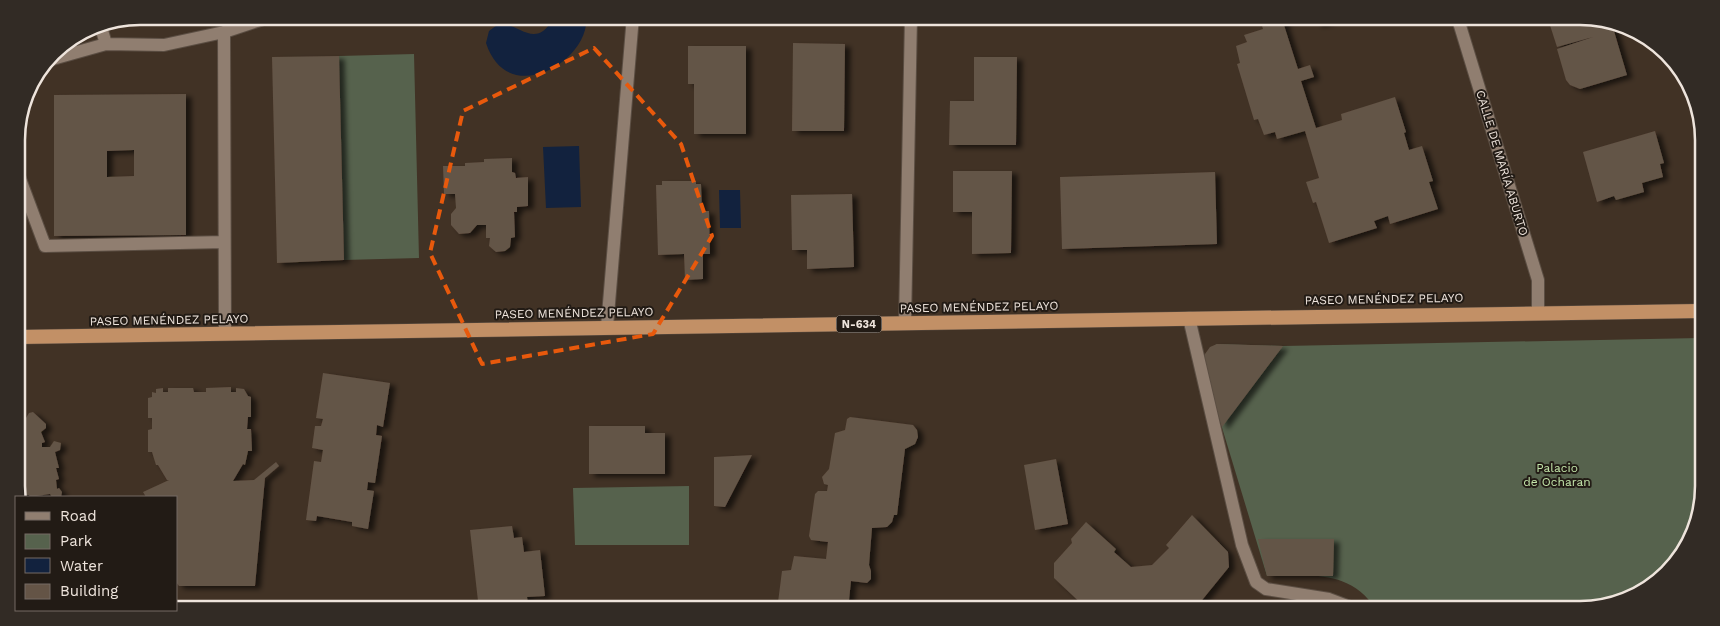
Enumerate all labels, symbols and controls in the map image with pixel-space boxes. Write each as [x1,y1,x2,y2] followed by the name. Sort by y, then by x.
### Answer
[1473,89,1531,237] street label: CALLE DE MARÍA ABURTO
[1304,291,1464,307] street label: PASEO MENÉNDEZ PELAYO
[899,299,1059,315] street label: PASEO MENÉNDEZ PELAYO
[494,305,654,321] street label: PASEO MENÉNDEZ PELAYO
[89,312,249,328] street label: PASEO MENÉNDEZ PELAYO
[836,316,882,332] road number: N-634
[1523,461,1591,489] park label: Palacio de Ocharan
[15,496,178,611] legend
[60,507,97,525] text: Road
[60,532,93,550] text: Park
[60,557,103,575] text: Water
[60,582,118,600] text: Building

